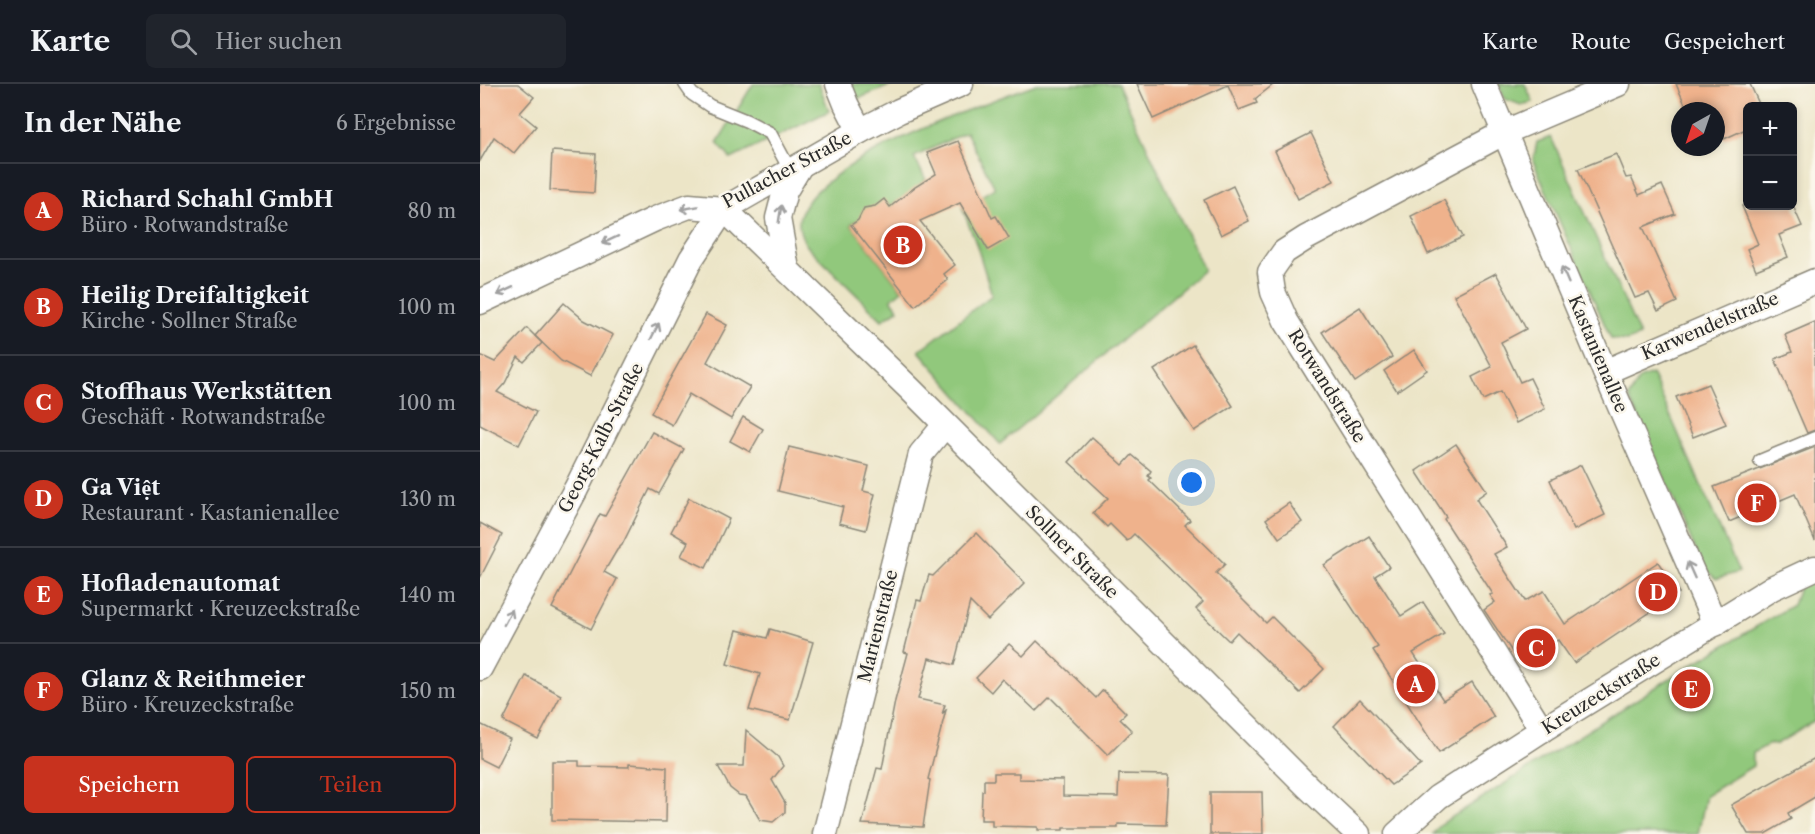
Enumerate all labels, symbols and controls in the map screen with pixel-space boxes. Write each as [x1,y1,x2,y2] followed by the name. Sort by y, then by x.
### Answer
[146,14,566,68] search box
[30,24,110,58] text: Karte
[167,25,200,58] icon: search
[215,28,342,55] text: Hier suchen
[1482,29,1538,54] text: Karte
[1571,29,1631,54] text: Route
[1664,29,1785,54] text: Gespeichert
[1671,102,1725,156] north arrow
[1743,102,1797,210] map controls
[1743,102,1797,156] button: +
[24,107,181,139] text: In der Nähe
[336,111,456,135] text: 6 Ergebnisse
[719,127,855,213] street label: Pullacher Straße
[1743,156,1797,210] button: −
[81,186,333,213] text: Richard Schahl GmbH
[36,199,51,223] text: A
[408,199,456,223] text: 80 m
[680,203,699,214] one-way arrow
[774,205,785,224] one-way arrow
[81,213,288,237] text: Büro · Rotwandstraße
[884,222,922,268] pin: B
[602,235,620,247] one-way arrow
[1559,267,1570,285] one-way arrow
[81,282,309,309] text: Heilig Dreifaltigkeit
[496,285,514,297] one-way arrow
[1638,287,1782,365] street label: Karwendelstraße
[1563,292,1633,416] street label: Kastanienallee
[36,295,51,319] text: B
[398,295,456,319] text: 100 m
[81,309,298,333] text: Kirche · Sollner Straße
[649,323,661,341] one-way arrow
[1283,325,1371,447] street label: Rotwandstraße
[554,359,648,517] street label: Georg-Kalb-Straße
[81,378,332,405] text: Stoffhaus Werkstätten
[35,391,52,415] text: C
[398,391,456,415] text: 100 m
[81,405,325,429] text: Geschäft · Rotwandstraße
[1177,468,1206,497] your location
[81,474,160,501] text: Ga Việt
[1738,480,1776,526] pin: F
[35,487,52,511] text: D
[400,487,456,511] text: 130 m
[81,501,340,525] text: Restaurant · Kastanienallee
[1021,501,1123,603] street label: Sollner Straße
[1685,562,1697,580] one-way arrow
[853,567,903,685] street label: Marienstraße
[81,570,280,597] text: Hofladenautomat
[1638,570,1678,614] pin: D
[36,583,51,607] text: E
[399,583,456,607] text: 140 m
[81,597,360,621] text: Supermarkt · Kreuzeckstraße
[503,608,514,626] one-way arrow
[1516,626,1556,670] pin: C
[1538,649,1664,739] street label: Kreuzeckstraße
[1396,662,1436,706] pin: A
[81,666,305,693] text: Glanz & Reithmeier
[1672,666,1710,712] pin: E
[37,679,50,703] text: F
[400,679,456,703] text: 150 m
[81,693,294,717] text: Büro · Kreuzeckstraße
[24,756,234,813] button: Speichern
[246,756,456,813] button: Teilen

